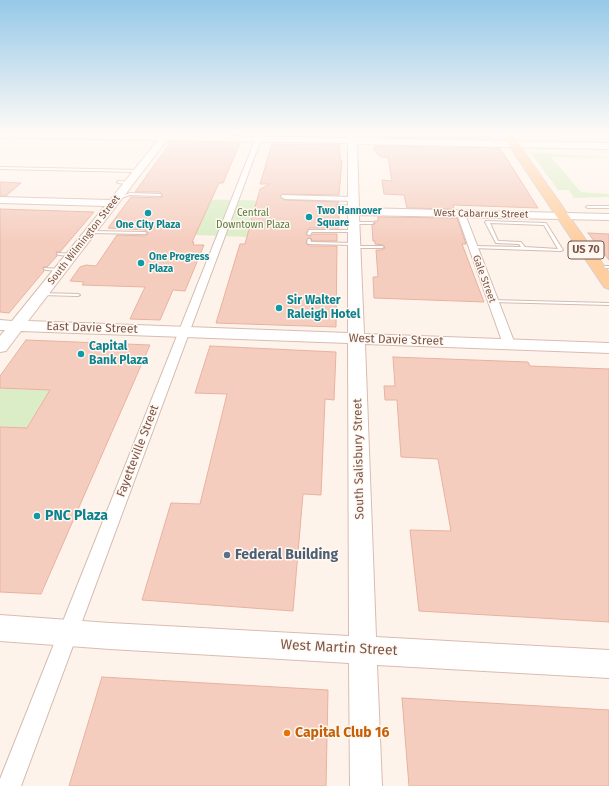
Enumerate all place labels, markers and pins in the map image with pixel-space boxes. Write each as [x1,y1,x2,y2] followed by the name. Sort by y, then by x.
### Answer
[317,205,382,228] place label: Two Hannover Square
[143,208,153,218] marker: One City Plaza
[304,212,314,222] marker: Two Hannover Square
[116,219,180,231] place label: One City Plaza
[149,251,209,274] place label: One Progress Plaza
[136,258,146,268] marker: One Progress Plaza
[287,294,360,322] place label: Sir Walter Raleigh Hotel
[274,303,284,313] marker: Sir Walter Raleigh Hotel
[89,340,148,368] place label: Capital Bank Plaza
[76,349,86,359] marker: Capital Bank Plaza
[45,508,108,524] place label: PNC Plaza
[32,511,42,521] marker: PNC Plaza
[235,547,338,563] place label: Federal Building
[222,550,232,560] marker: Federal Building
[295,725,389,741] place label: Capital Club 16
[282,728,292,738] marker: Capital Club 16

